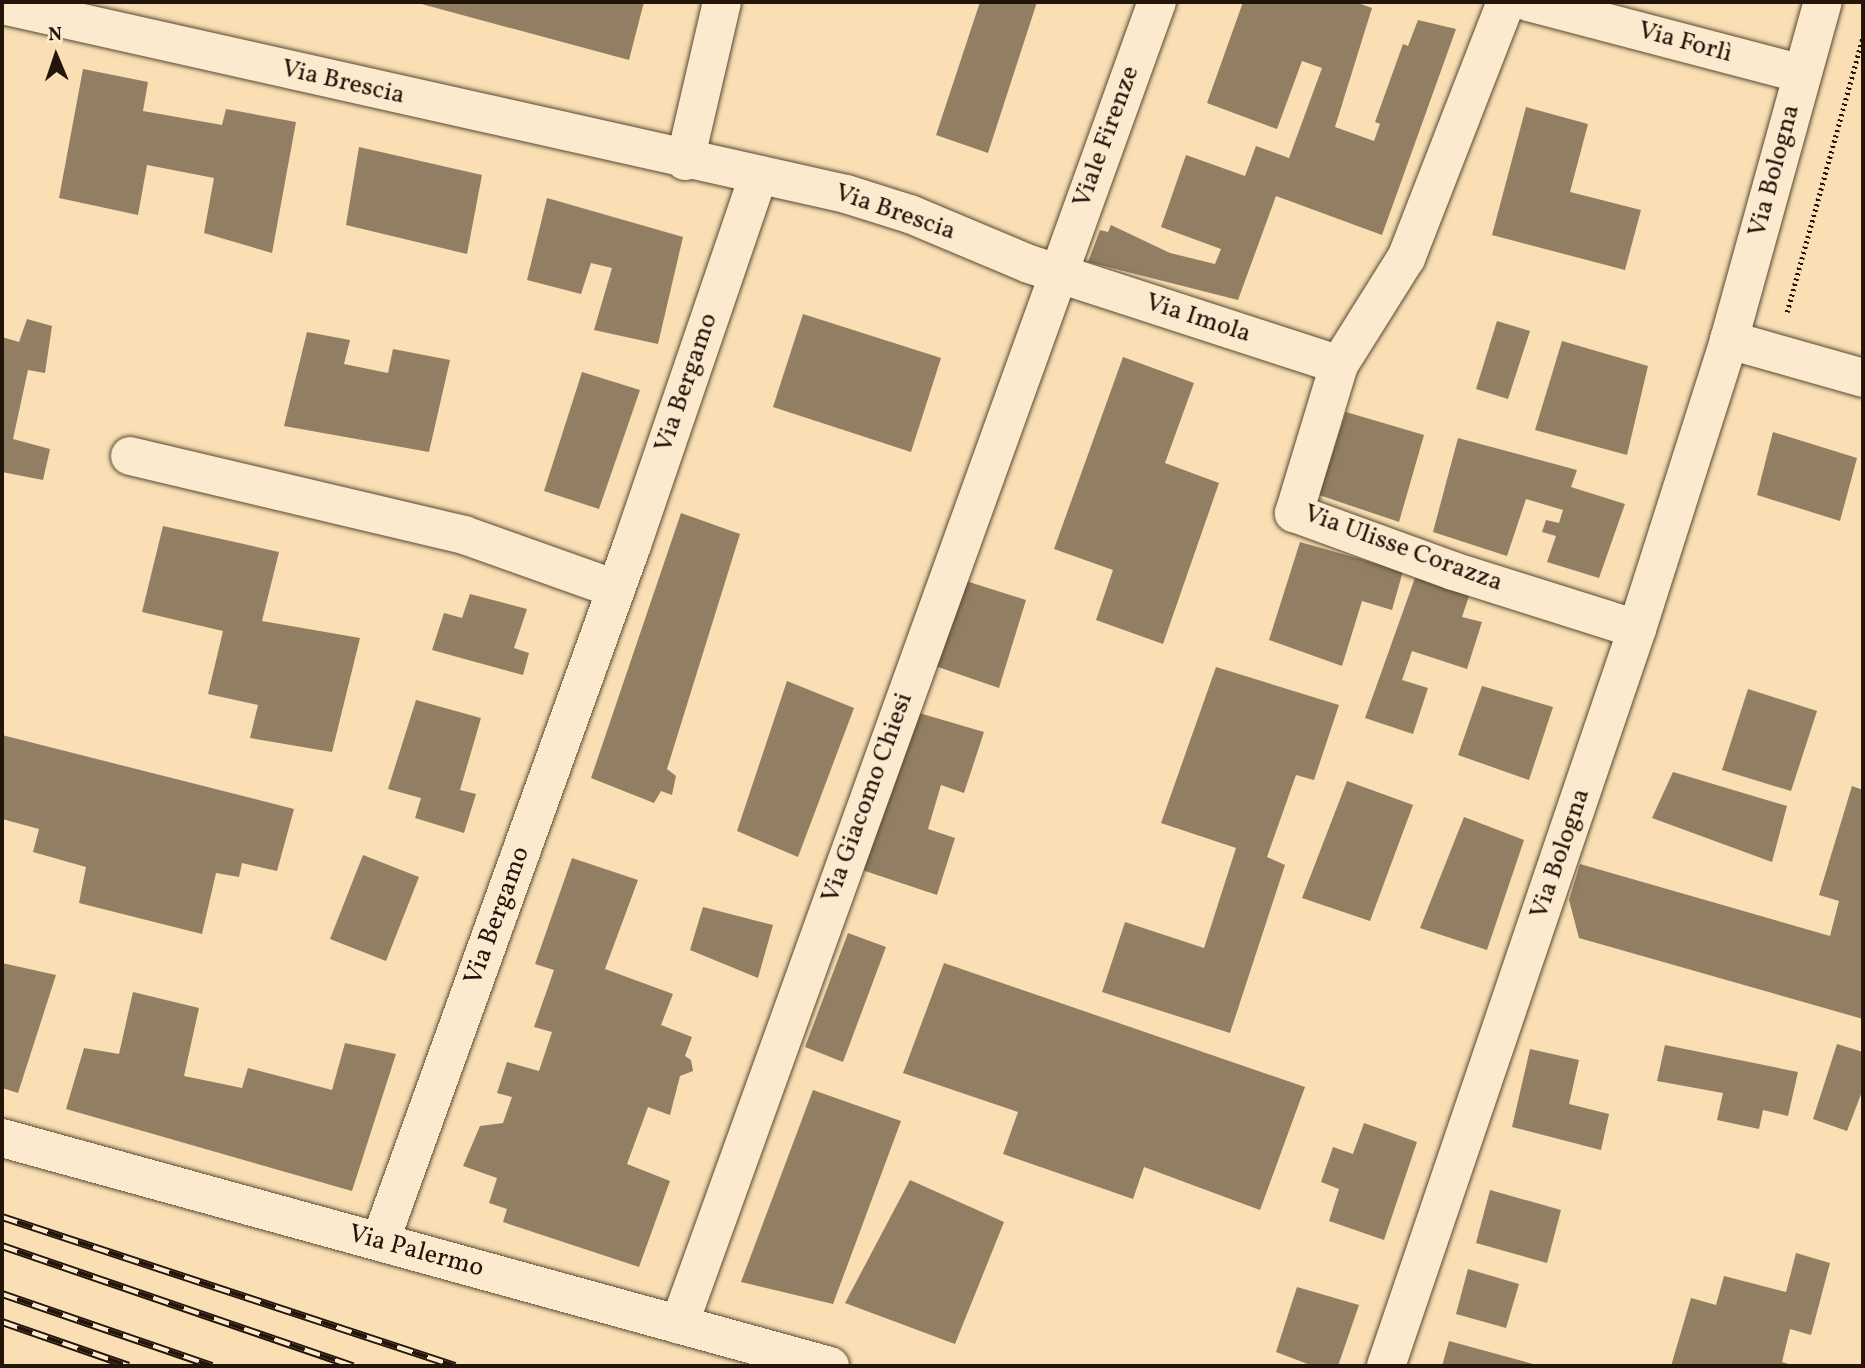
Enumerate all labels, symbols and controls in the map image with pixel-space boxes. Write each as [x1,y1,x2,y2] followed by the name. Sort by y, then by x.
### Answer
[1635,15,1735,71] street label: Via Forlì
[21,21,91,91] north arrow
[48,22,63,48] text: N
[278,54,408,112] street label: Via Brescia
[1067,62,1147,212] street label: Viale Firenze
[1742,101,1808,241] street label: Via Bologna
[831,178,959,248] street label: Via Brescia
[1141,287,1255,351] street label: Via Imola
[649,309,725,457] street label: Via Bergamo
[1299,499,1507,599] street label: Via Ulisse Corazza
[815,689,921,907] street label: Via Giacomo Chiesi
[1524,785,1598,923] street label: Via Bologna
[459,843,537,989] street label: Via Bergamo
[345,1219,487,1285] street label: Via Palermo

